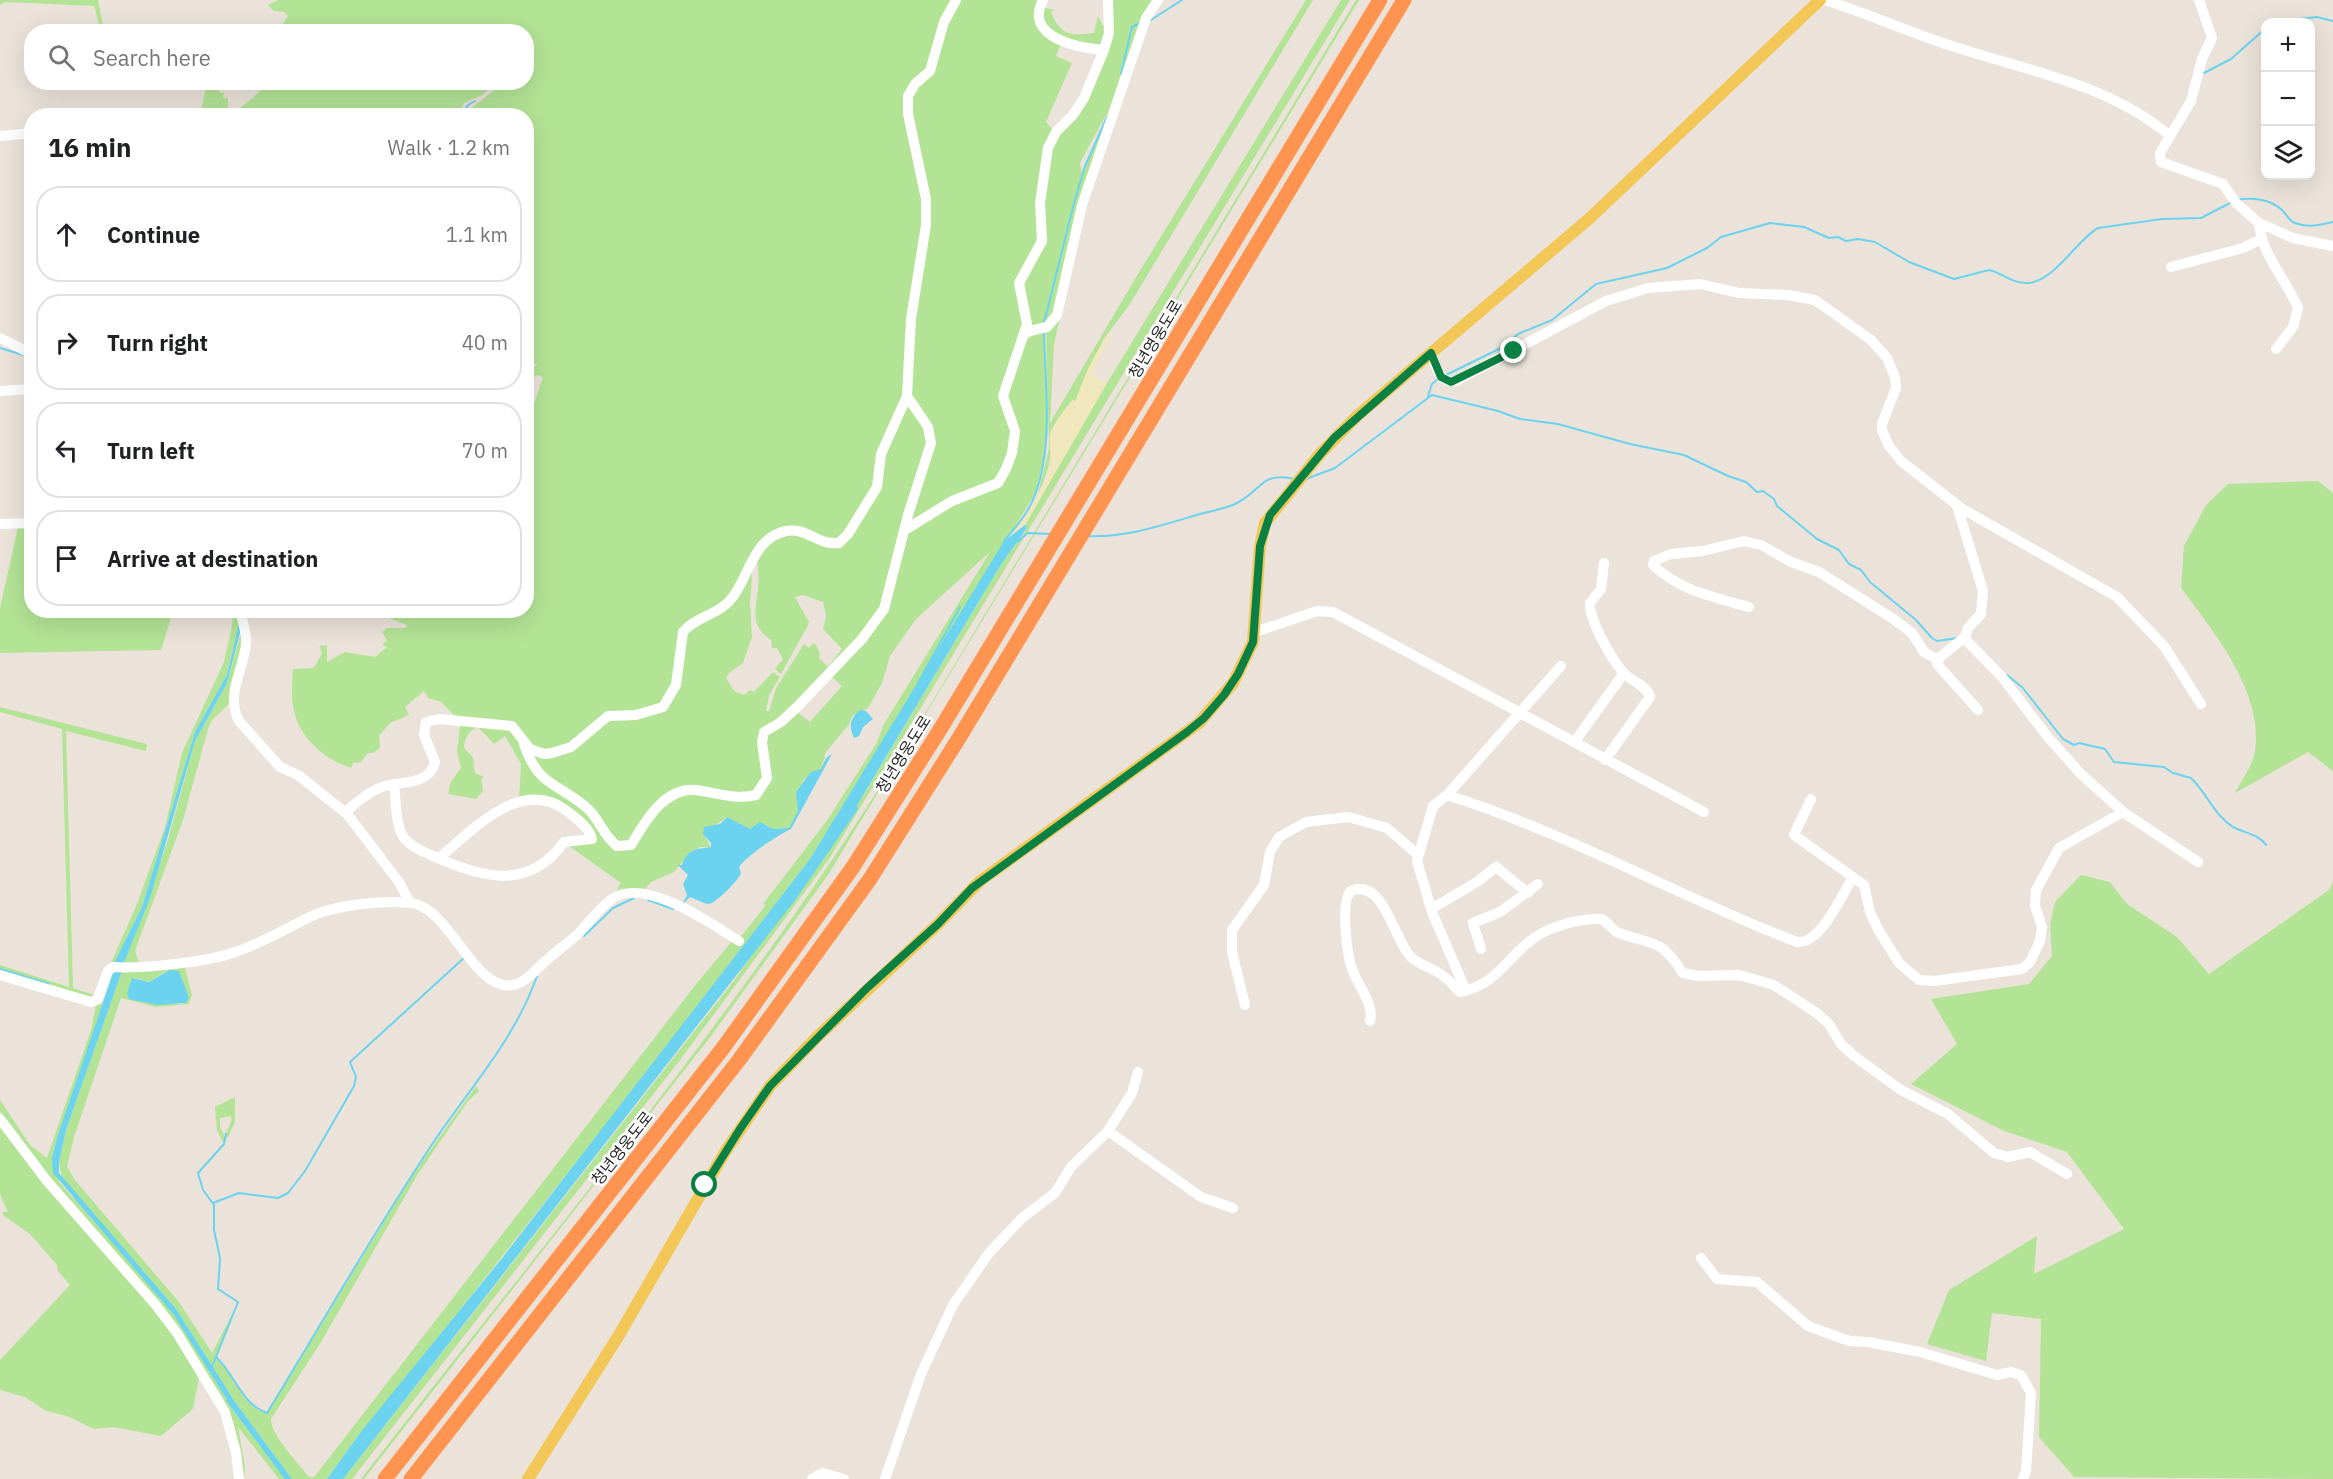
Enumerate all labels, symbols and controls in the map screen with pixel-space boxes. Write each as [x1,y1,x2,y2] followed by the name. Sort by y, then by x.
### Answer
[2261,18,2315,180] map controls
[2261,18,2315,72] button: +
[24,24,534,90] search box
[45,41,78,74] icon: search
[93,43,211,72] text: Search here
[2261,72,2315,126] button: −
[2261,126,2315,180] button: layers
[48,130,132,164] text: 16 min
[388,134,510,161] text: Walk · 1.2 km
[50,218,83,251] icon: ahead
[107,220,200,249] text: Continue
[446,221,508,248] text: 1.1 km
[1124,296,1186,382] street label: 청년영웅도로
[50,326,83,359] icon: right
[107,328,208,357] text: Turn right
[462,329,508,356] text: 40 m
[1500,337,1526,363] route end
[50,434,83,467] icon: left
[107,436,195,465] text: Turn left
[462,437,508,464] text: 70 m
[50,542,83,575] icon: arrive
[107,544,318,573] text: Arrive at destination
[871,711,935,797] street label: 청년영웅도로
[587,1107,657,1189] street label: 청년영웅도로
[691,1171,717,1197] route start

